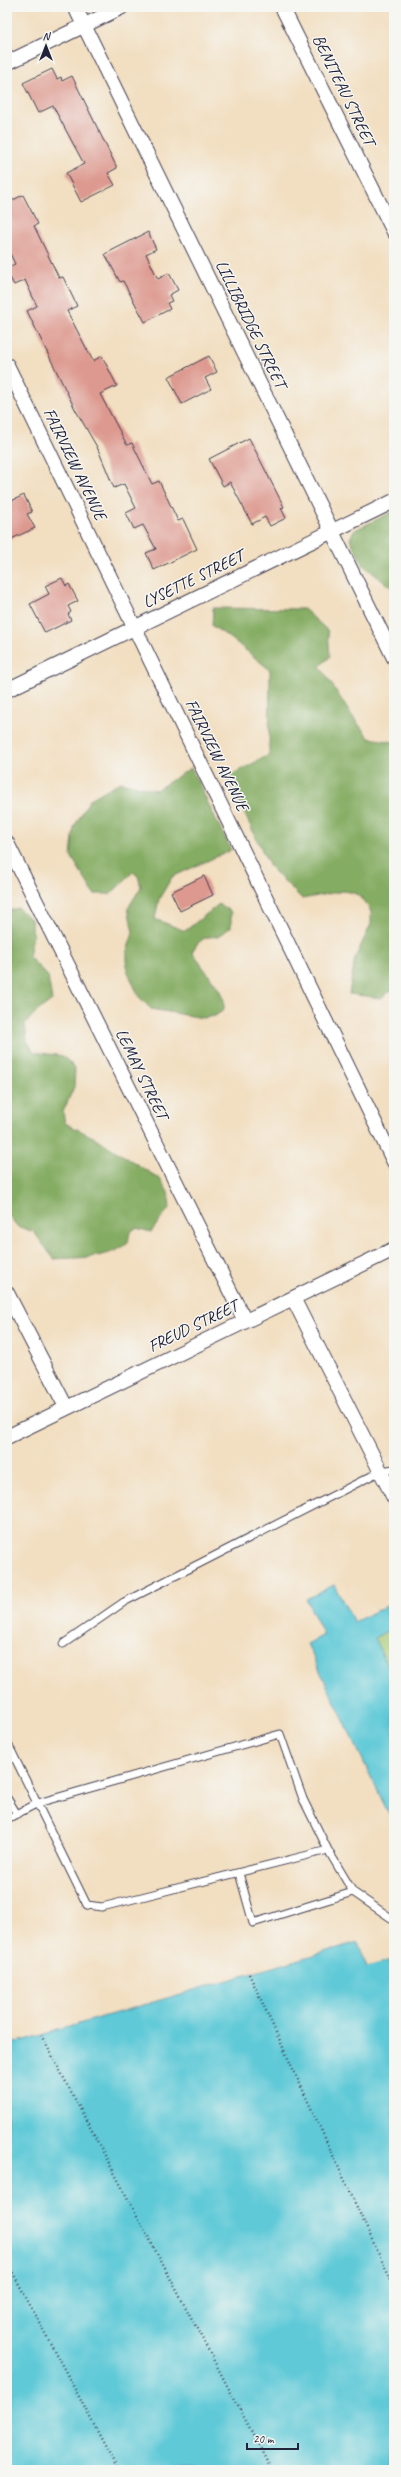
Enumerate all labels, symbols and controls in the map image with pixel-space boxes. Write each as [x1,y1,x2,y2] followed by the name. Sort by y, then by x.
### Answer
[26,26,66,66] north arrow
[43,29,52,43] text: N
[308,31,381,152] street label: BENITEAU STREET
[211,257,293,395] street label: LILLIBRIDGE STREET
[39,404,112,526] street label: FAIRVIEW AVENUE
[139,544,251,612] street label: LYSETTE STREET
[181,695,254,817] street label: FAIRVIEW AVENUE
[111,1025,174,1126] street label: LEMAY STREET
[145,1294,244,1357] street label: FREUD STREET
[247,2425,298,2451] scale bar
[253,2431,275,2447] text: 20 m

